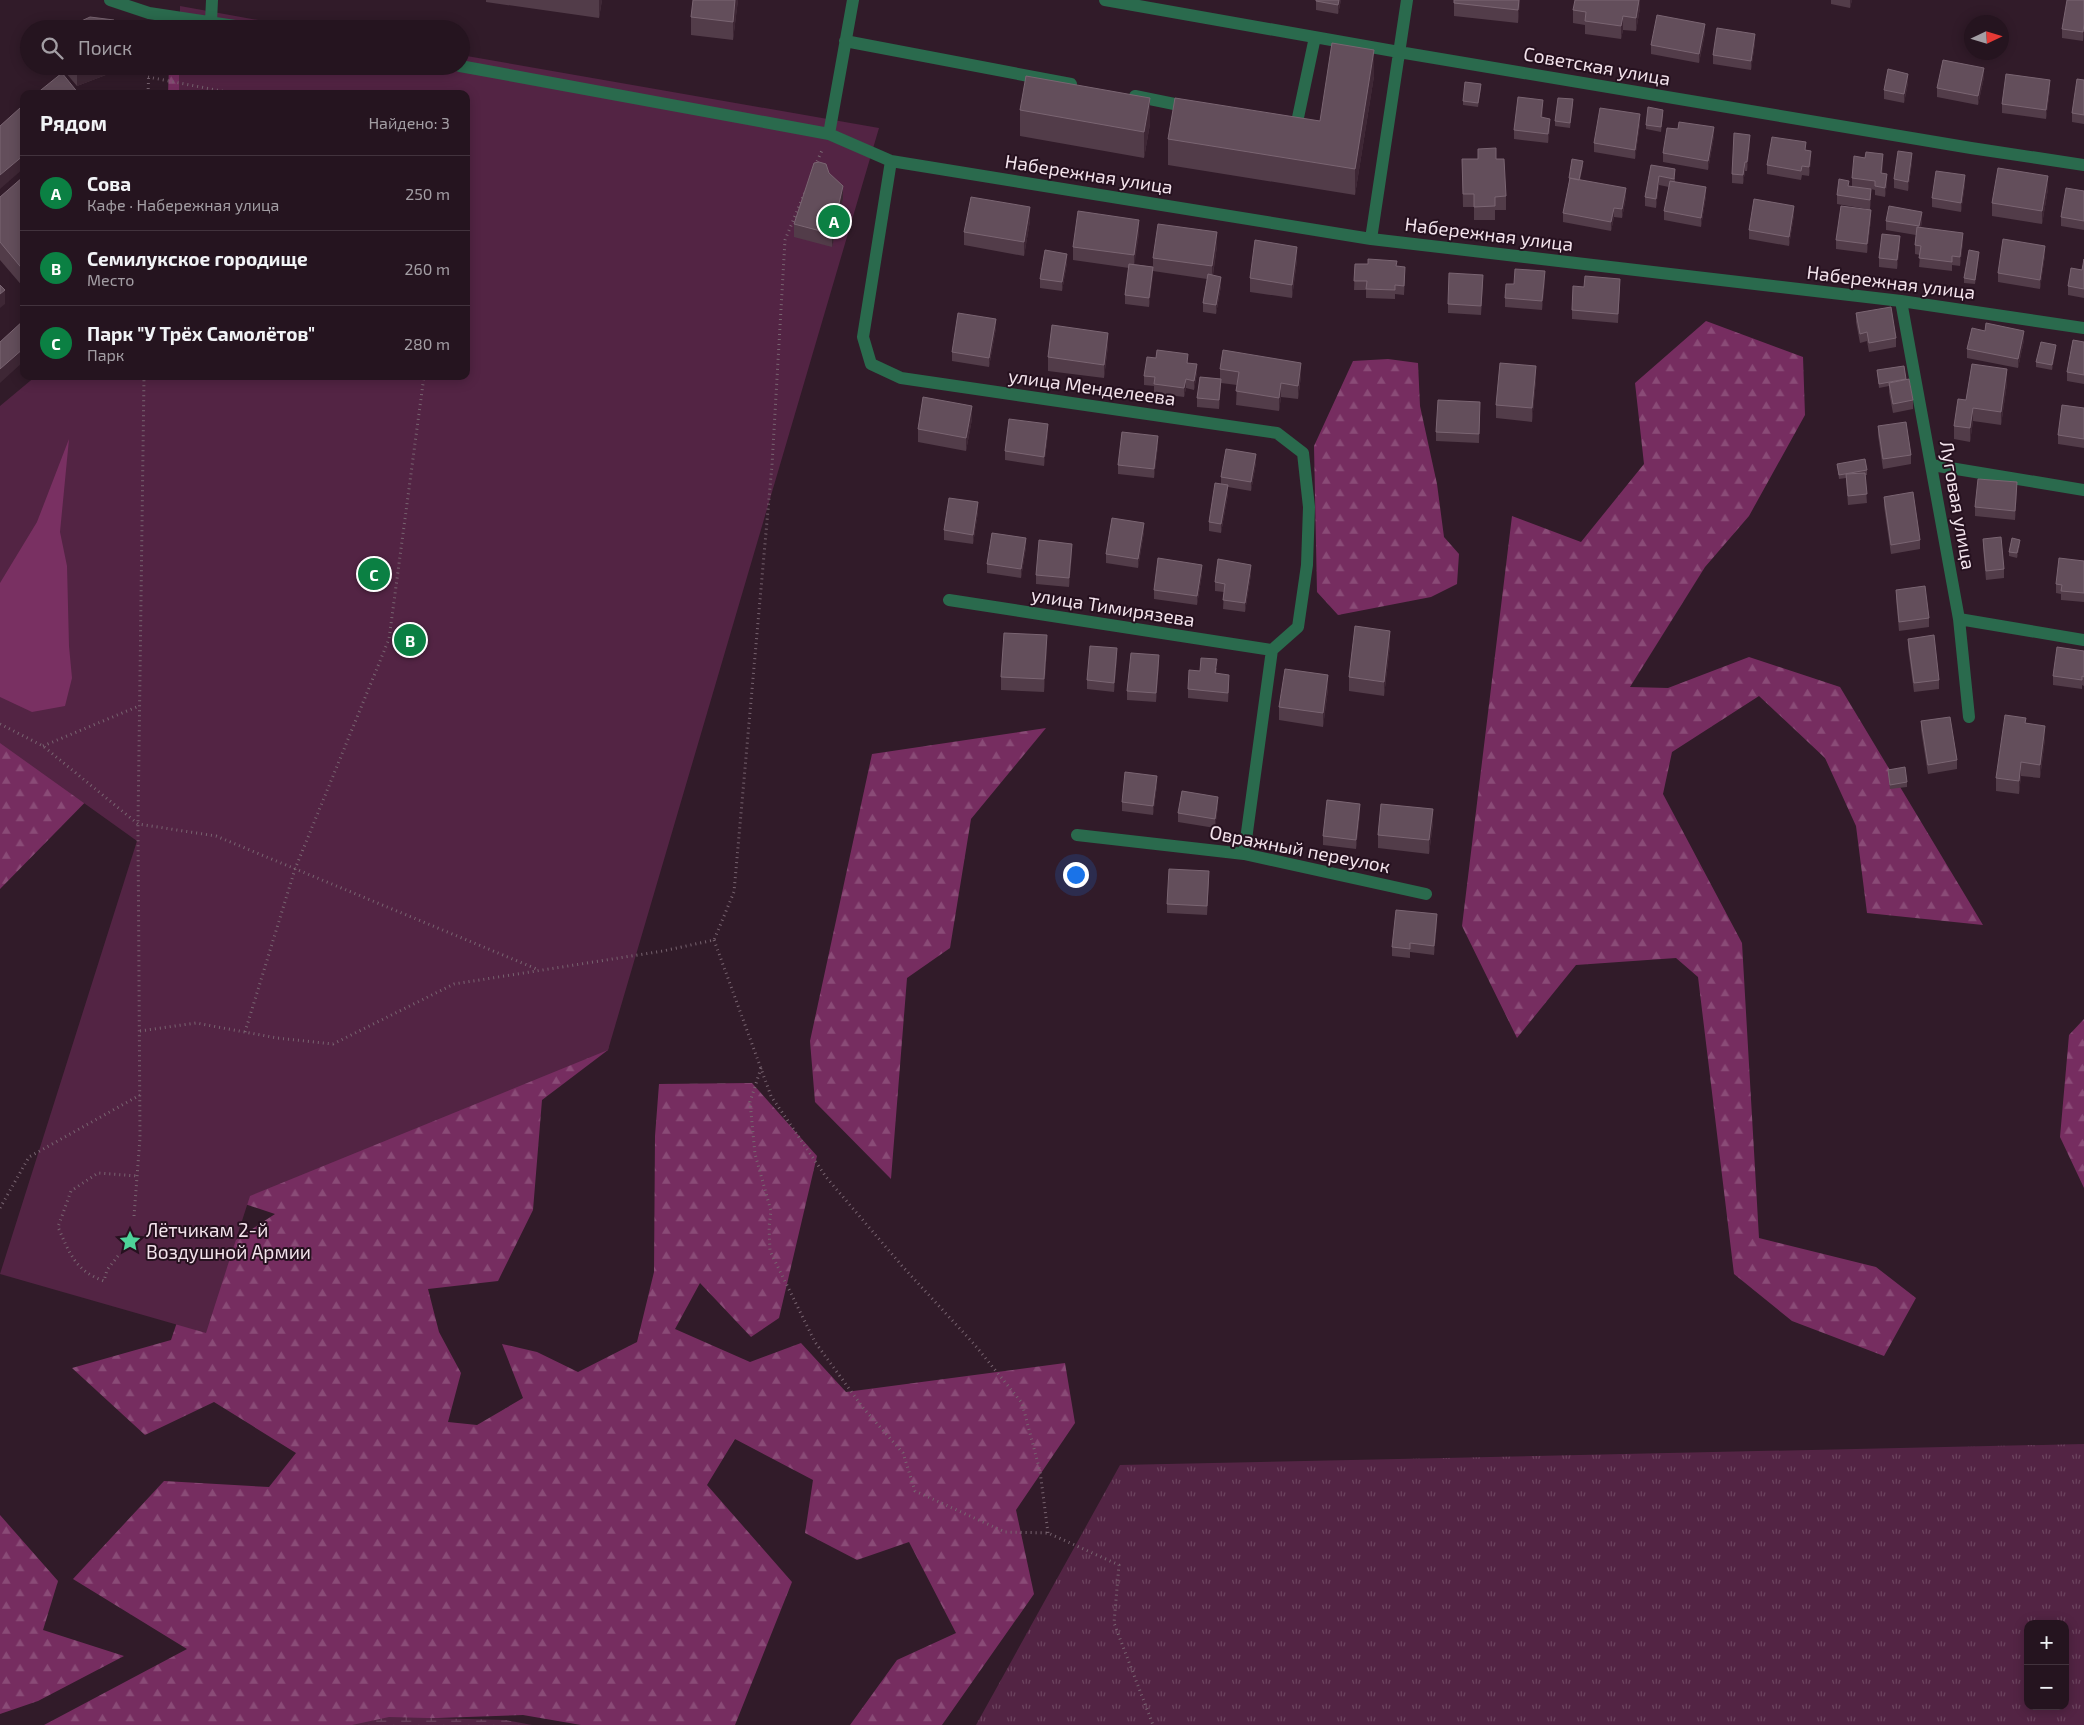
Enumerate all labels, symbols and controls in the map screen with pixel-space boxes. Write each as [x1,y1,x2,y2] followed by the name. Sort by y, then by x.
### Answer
[1964,15,2009,60] north arrow
[20,20,470,75] search box
[38,34,66,62] icon: search
[78,36,132,59] text: Поиск
[1522,41,1672,91] street label: Советская улица
[40,110,107,135] text: Рядом
[368,113,450,132] text: Найдено: 3
[1003,149,1175,199] street label: Набережная улица
[87,172,131,195] text: Сова
[51,184,61,203] text: A
[405,184,450,203] text: 250 m
[87,195,279,214] text: Кафе · Набережная улица
[818,202,850,240] pin: A
[1403,212,1575,256] street label: Набережная улица
[87,247,308,270] text: Семилукское городище
[51,259,61,278] text: B
[405,259,450,278] text: 260 m
[1805,260,1977,304] street label: Набережная улица
[87,270,134,289] text: Место
[87,322,315,345] text: Парк "У Трёх Самолётов"
[51,334,61,353] text: C
[404,334,450,353] text: 280 m
[87,345,124,364] text: Парк
[1007,363,1177,411] street label: улица Менделеева
[1935,439,1981,571] street label: Луговая улица
[358,555,390,593] pin: C
[1029,582,1197,632] street label: улица Тимирязева
[394,621,426,659] pin: B
[1208,820,1392,878] street label: Овражный переулок
[1063,862,1089,888] your location
[146,1218,311,1264] place label: Лётчикам 2-й Воздушной Армии
[117,1228,143,1254] place icon: Лётчикам 2-й Воздушной Армии
[2024,1620,2069,1710] map controls
[2024,1620,2069,1665] button: +
[2024,1665,2069,1710] button: −

